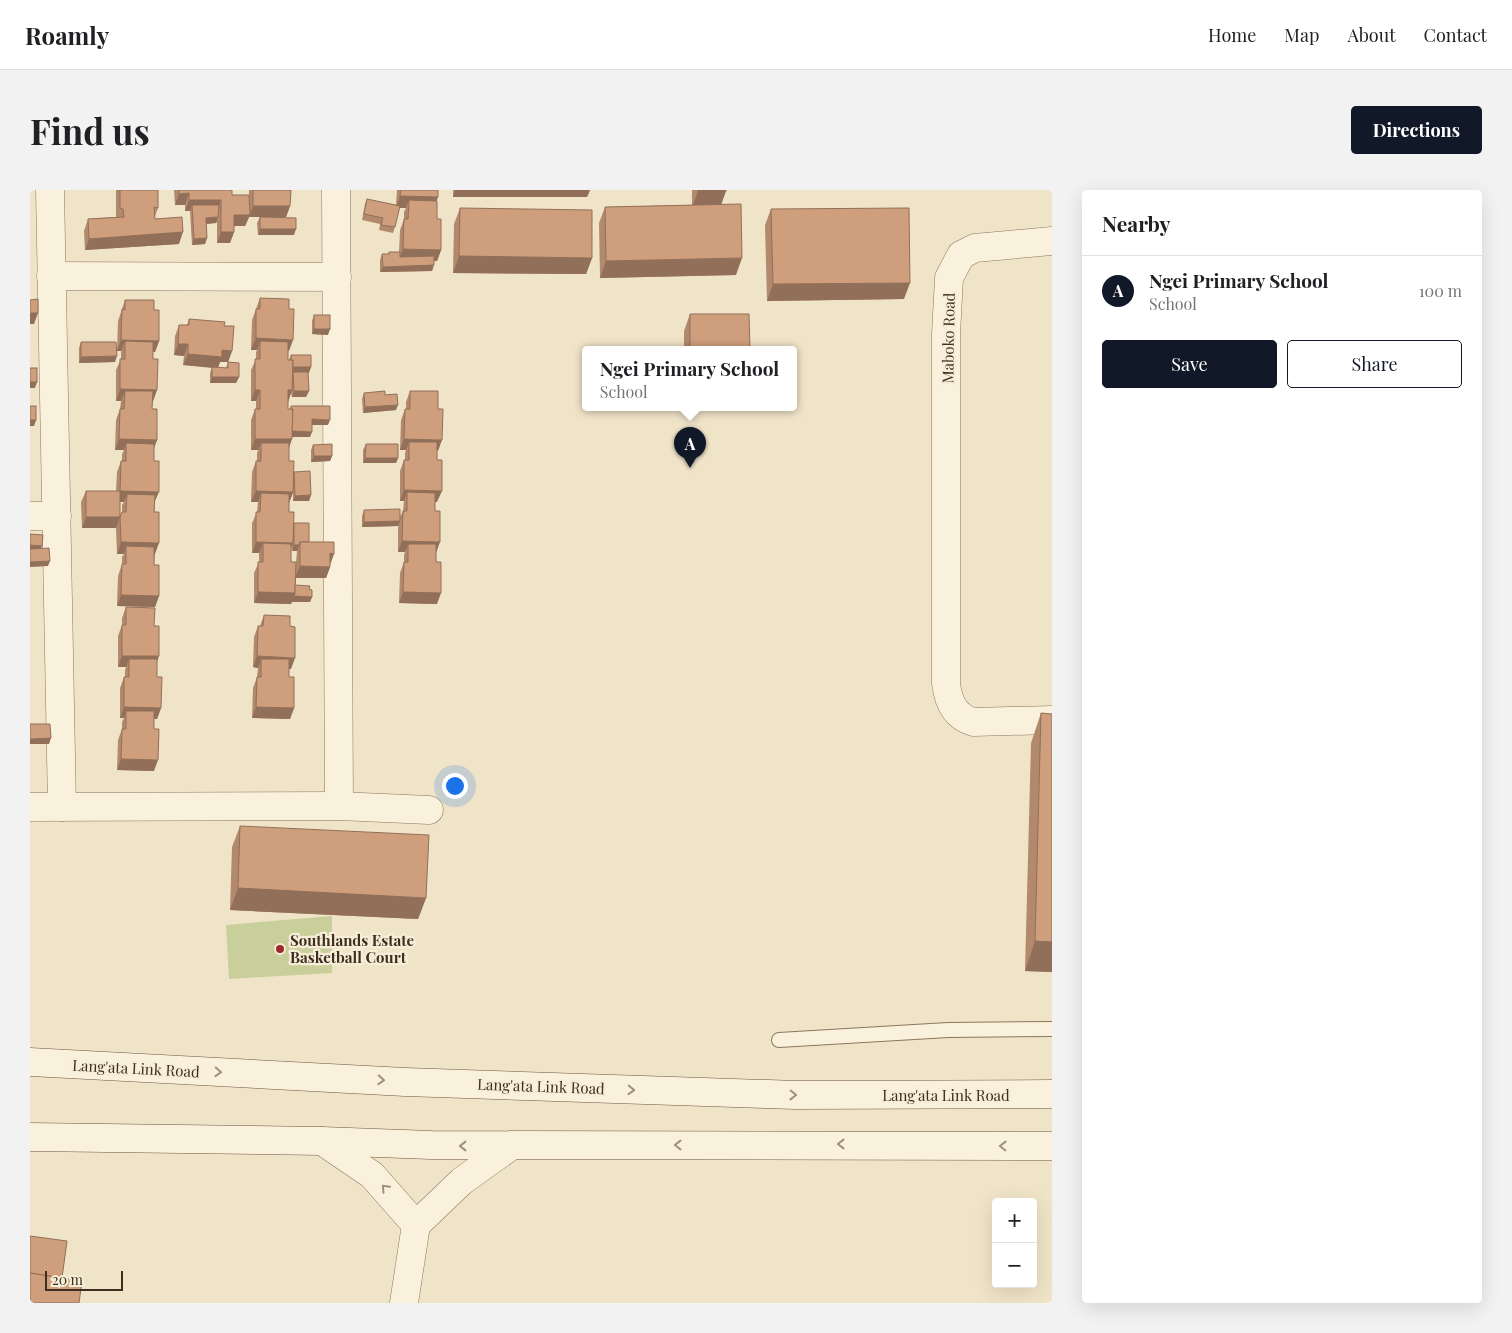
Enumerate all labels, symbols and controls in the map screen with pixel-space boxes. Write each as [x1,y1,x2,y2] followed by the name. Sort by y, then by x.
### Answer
[25,19,109,51] text: Roamly
[1208,23,1256,47] text: Home
[1284,23,1319,47] text: Map
[1347,23,1396,47] text: About
[1424,23,1487,47] text: Contact
[1351,106,1482,154] button: Directions
[30,107,150,154] text: Find us
[1102,209,1171,237] text: Nearby
[1149,267,1329,293] text: Ngei Primary School
[1113,280,1123,301] text: A
[1419,280,1462,301] text: 100 m
[937,292,959,384] street label: Maboko Road
[1149,293,1197,314] text: School
[1102,340,1277,388] button: Save
[1287,340,1462,388] button: Share
[582,346,797,411] popup
[600,355,779,381] text: Ngei Primary School
[600,381,648,402] text: School
[674,427,706,468] pin: A
[442,773,468,799] your location
[290,930,414,967] place label: Southlands Estate Basketball Court
[274,943,286,955] marker: Southlands Estate Basketball Court
[72,1055,201,1081] street label: Lang'ata Link Road
[215,1067,223,1078] one-way arrow
[477,1074,605,1098] street label: Lang'ata Link Road
[377,1075,385,1086] one-way arrow
[627,1084,635,1095] one-way arrow
[882,1085,1010,1105] street label: Lang'ata Link Road
[790,1090,797,1100] one-way arrow
[837,1139,845,1150] one-way arrow
[674,1140,682,1150] one-way arrow
[999,1140,1007,1151] one-way arrow
[459,1141,467,1151] one-way arrow
[382,1185,391,1194] one-way arrow
[992,1198,1037,1288] map controls
[992,1198,1037,1243] button: +
[992,1243,1037,1288] button: −
[45,1268,122,1291] scale bar
[52,1270,83,1289] text: 20 m

